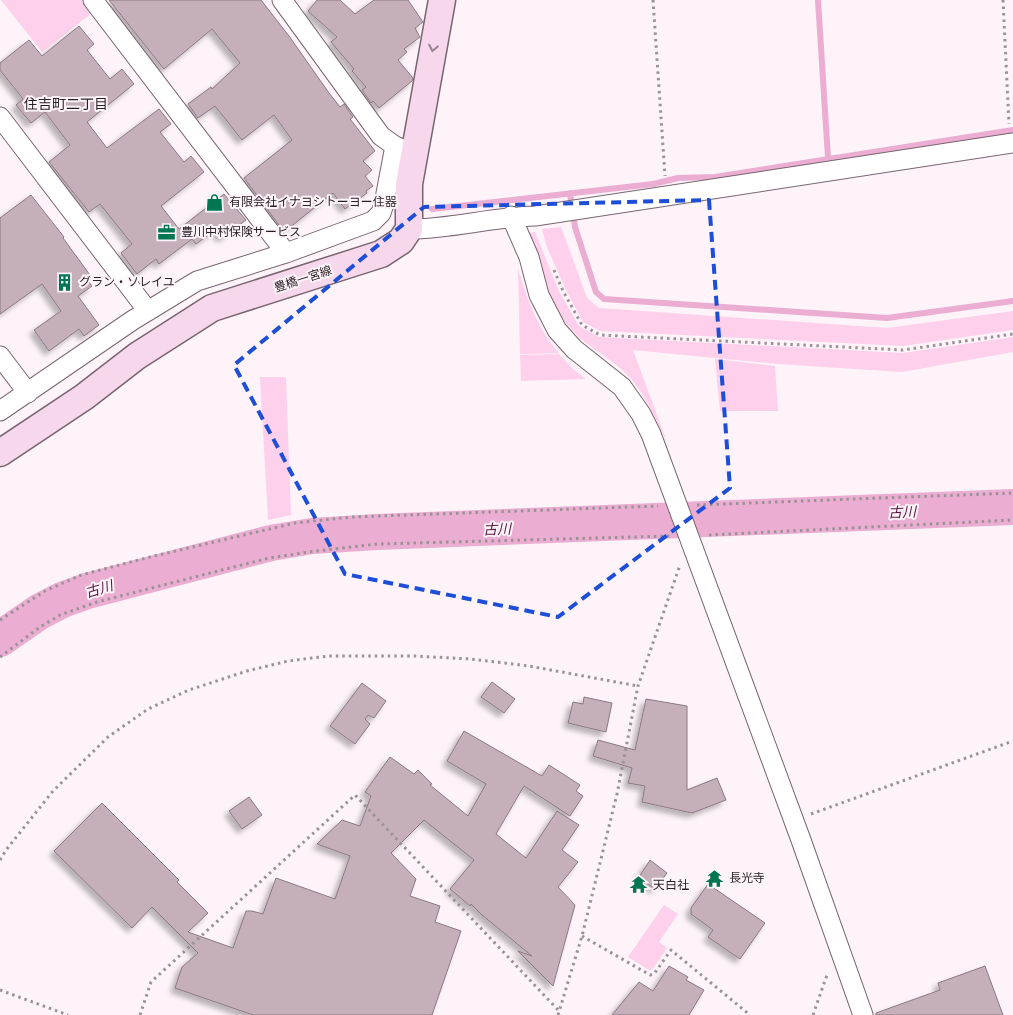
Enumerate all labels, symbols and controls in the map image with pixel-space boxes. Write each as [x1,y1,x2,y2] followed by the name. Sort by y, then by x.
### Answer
[428,44,439,52] one-way arrow
[24,96,108,112] district label: 住吉町二丁目
[205,192,225,212] shop icon: 有限会社イナヨシトーヨー住器
[229,195,397,208] place label: 有限会社イナヨシトーヨー住器
[157,222,177,242] office icon: 豊川中村保険サービス
[181,225,301,238] place label: 豊川中村保険サービス
[272,263,333,294] street label: 豊橋一宮線
[55,272,75,292] building icon: グラン・ソレイユ
[79,275,175,288] place label: グラン・ソレイユ
[888,503,918,520] water label: 古川
[483,520,513,537] water label: 古川
[83,577,117,601] water label: 古川
[705,868,725,888] temple icon: 長光寺
[729,871,765,884] place label: 長光寺
[629,875,649,895] temple icon: 天白社
[653,878,689,891] place label: 天白社

